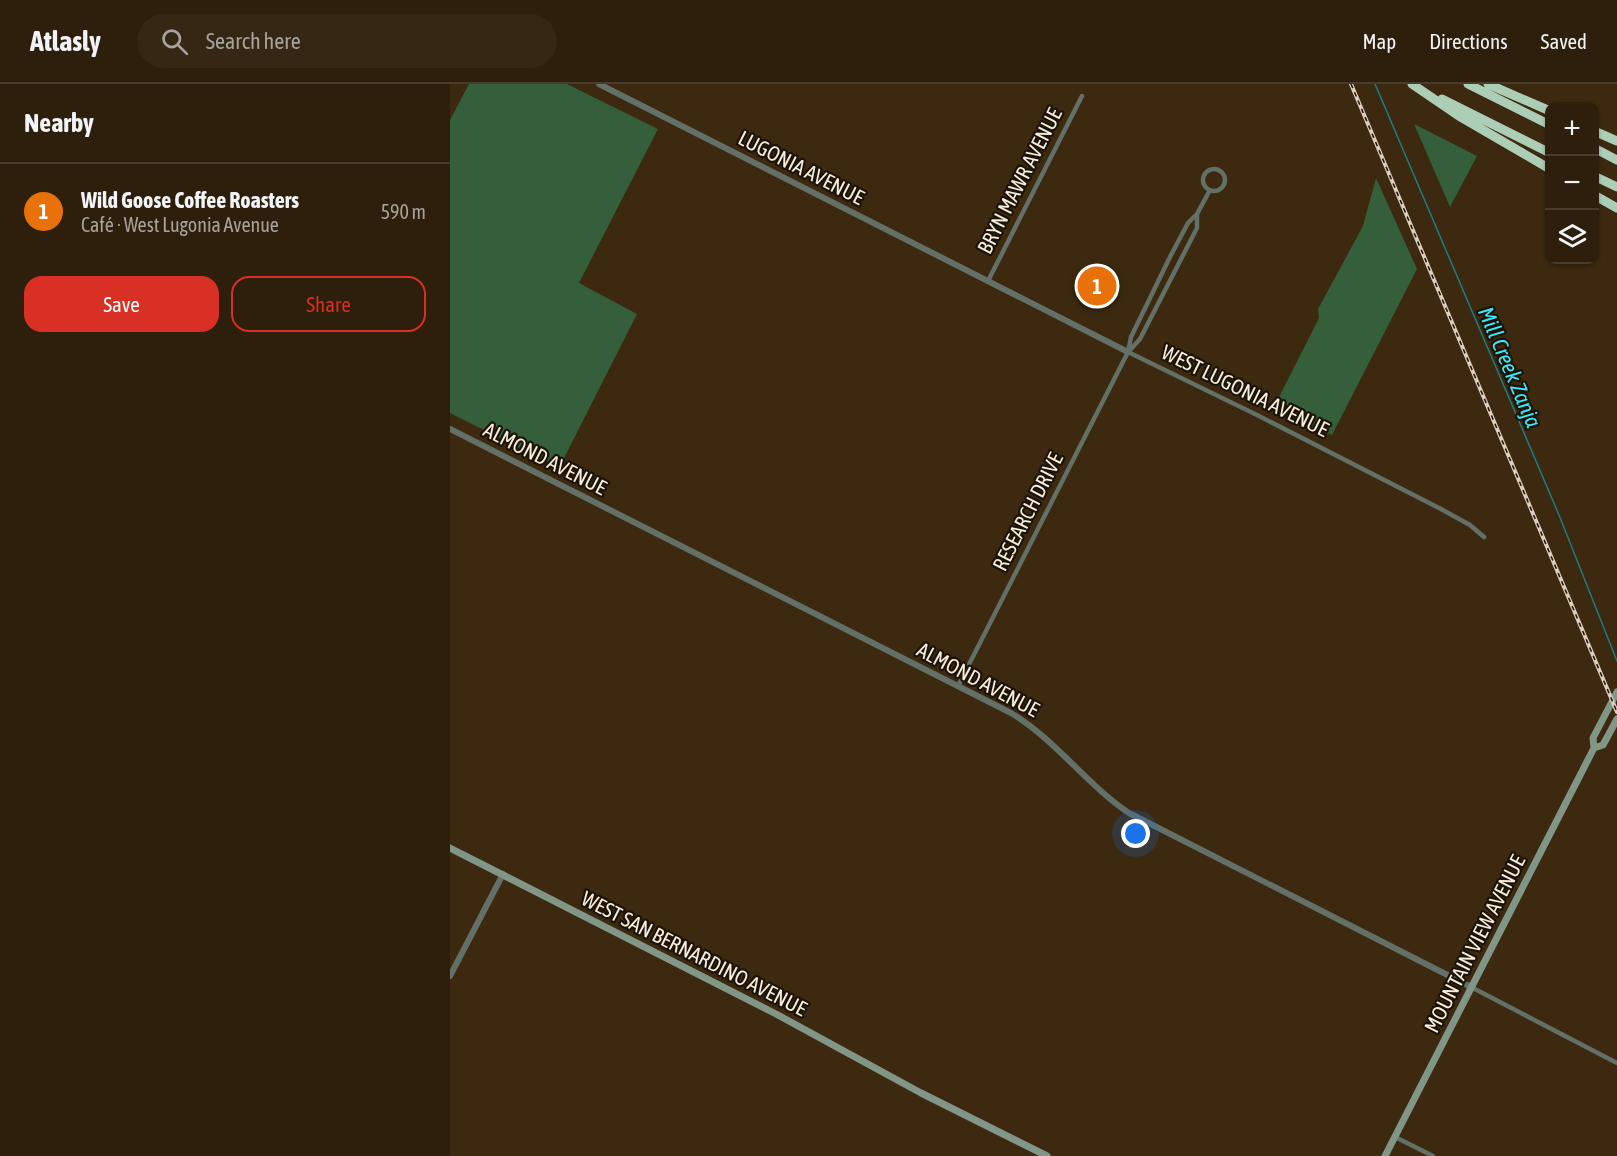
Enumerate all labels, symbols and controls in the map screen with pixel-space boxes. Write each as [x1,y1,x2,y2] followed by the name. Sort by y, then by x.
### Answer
[137,14,557,68] search box
[30,25,101,57] text: Atlasly
[158,25,191,58] icon: search
[206,28,301,54] text: Search here
[1362,29,1396,53] text: Map
[1429,29,1508,53] text: Directions
[1541,29,1587,53] text: Saved
[1545,102,1599,264] map controls
[1545,102,1599,156] button: +
[972,104,1066,257] street label: BRYN MAWR AVENUE
[24,108,94,138] text: Nearby
[735,125,868,209] street label: LUGONIA AVENUE
[1545,156,1599,210] button: −
[81,187,299,213] text: Wild Goose Coffee Roasters
[39,200,48,223] text: 1
[381,200,426,223] text: 590 m
[1545,210,1599,264] button: layers
[81,213,279,236] text: Café · West Lugonia Avenue
[1078,264,1116,308] pin: 1
[24,276,219,332] button: Save
[231,276,426,332] button: Share
[1473,303,1547,431] water label: Mill Creek Zanja
[1158,339,1333,441] street label: WEST LUGONIA AVENUE
[480,417,611,499] street label: ALMOND AVENUE
[987,449,1067,575] street label: RESEARCH DRIVE
[913,637,1044,721] street label: ALMOND AVENUE
[1121,819,1150,848] your location
[1419,851,1529,1036] street label: MOUNTAIN VIEW AVENUE
[578,886,811,1020] street label: WEST SAN BERNARDINO AVENUE

